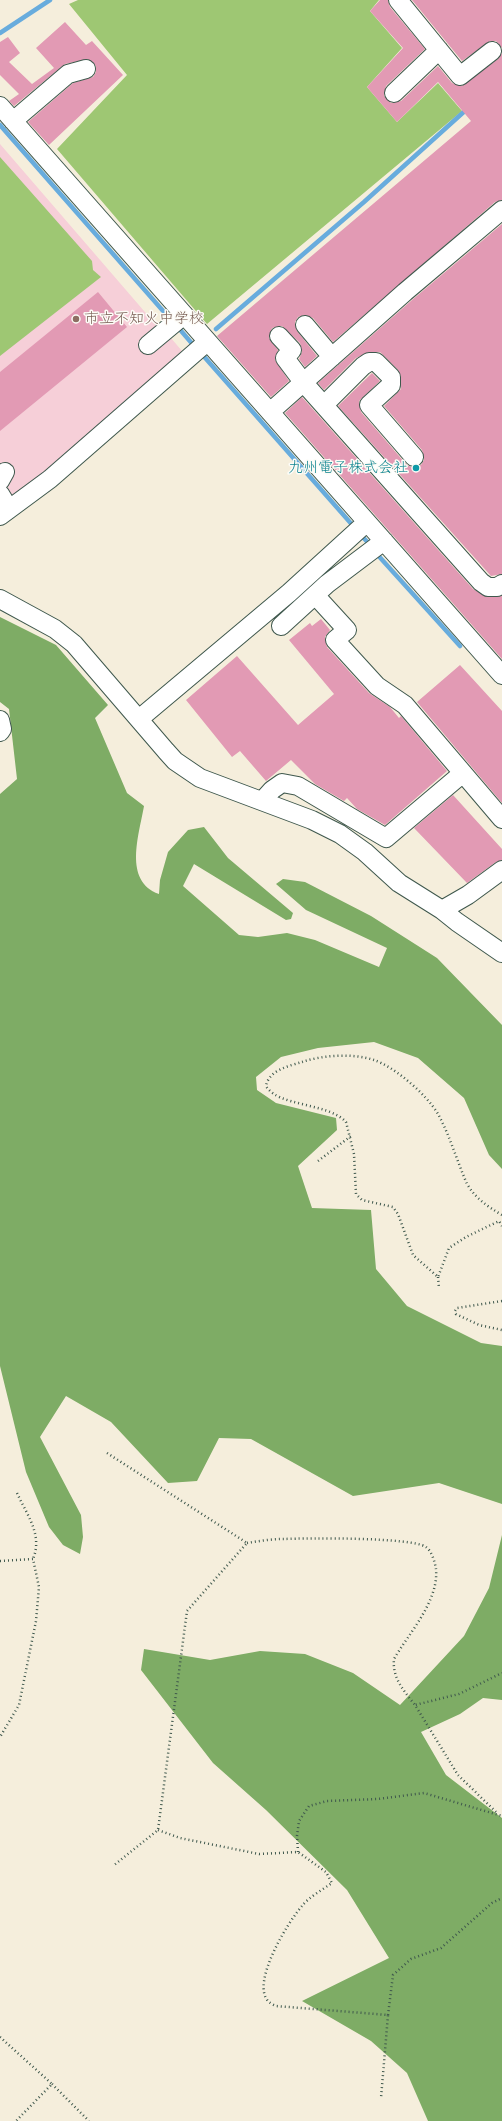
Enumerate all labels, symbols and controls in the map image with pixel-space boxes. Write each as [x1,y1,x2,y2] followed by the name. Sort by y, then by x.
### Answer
[84,310,204,328] place label: 市立不知火中学校
[71,314,81,324] marker: 市立不知火中学校
[288,459,408,477] place label: 九州電子株式会社
[411,463,421,473] marker: 九州電子株式会社

